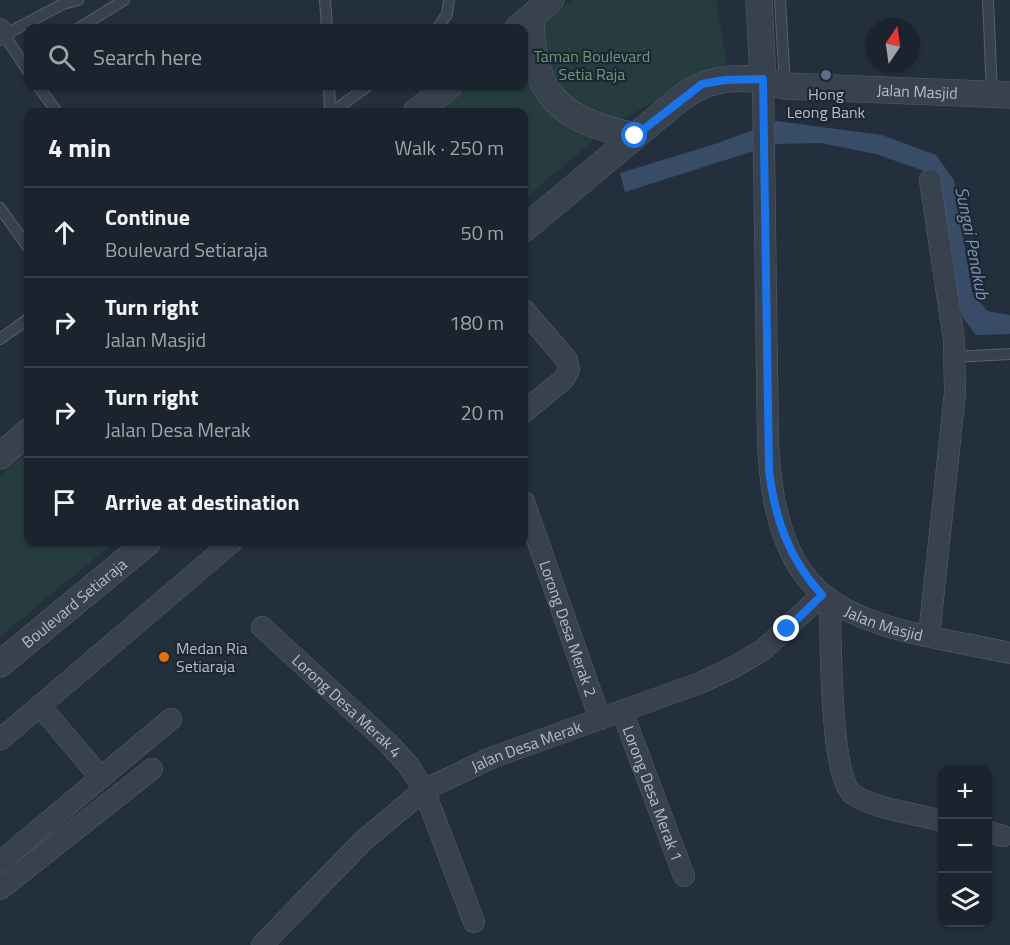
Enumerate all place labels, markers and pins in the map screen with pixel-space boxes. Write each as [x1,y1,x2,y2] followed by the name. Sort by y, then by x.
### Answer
[819,68,833,82] marker: Hong Leong Bank
[787,82,866,124] place label: Hong Leong Bank
[176,636,247,678] place label: Medan Ria Setiaraja
[157,650,171,664] marker: Medan Ria Setiaraja

